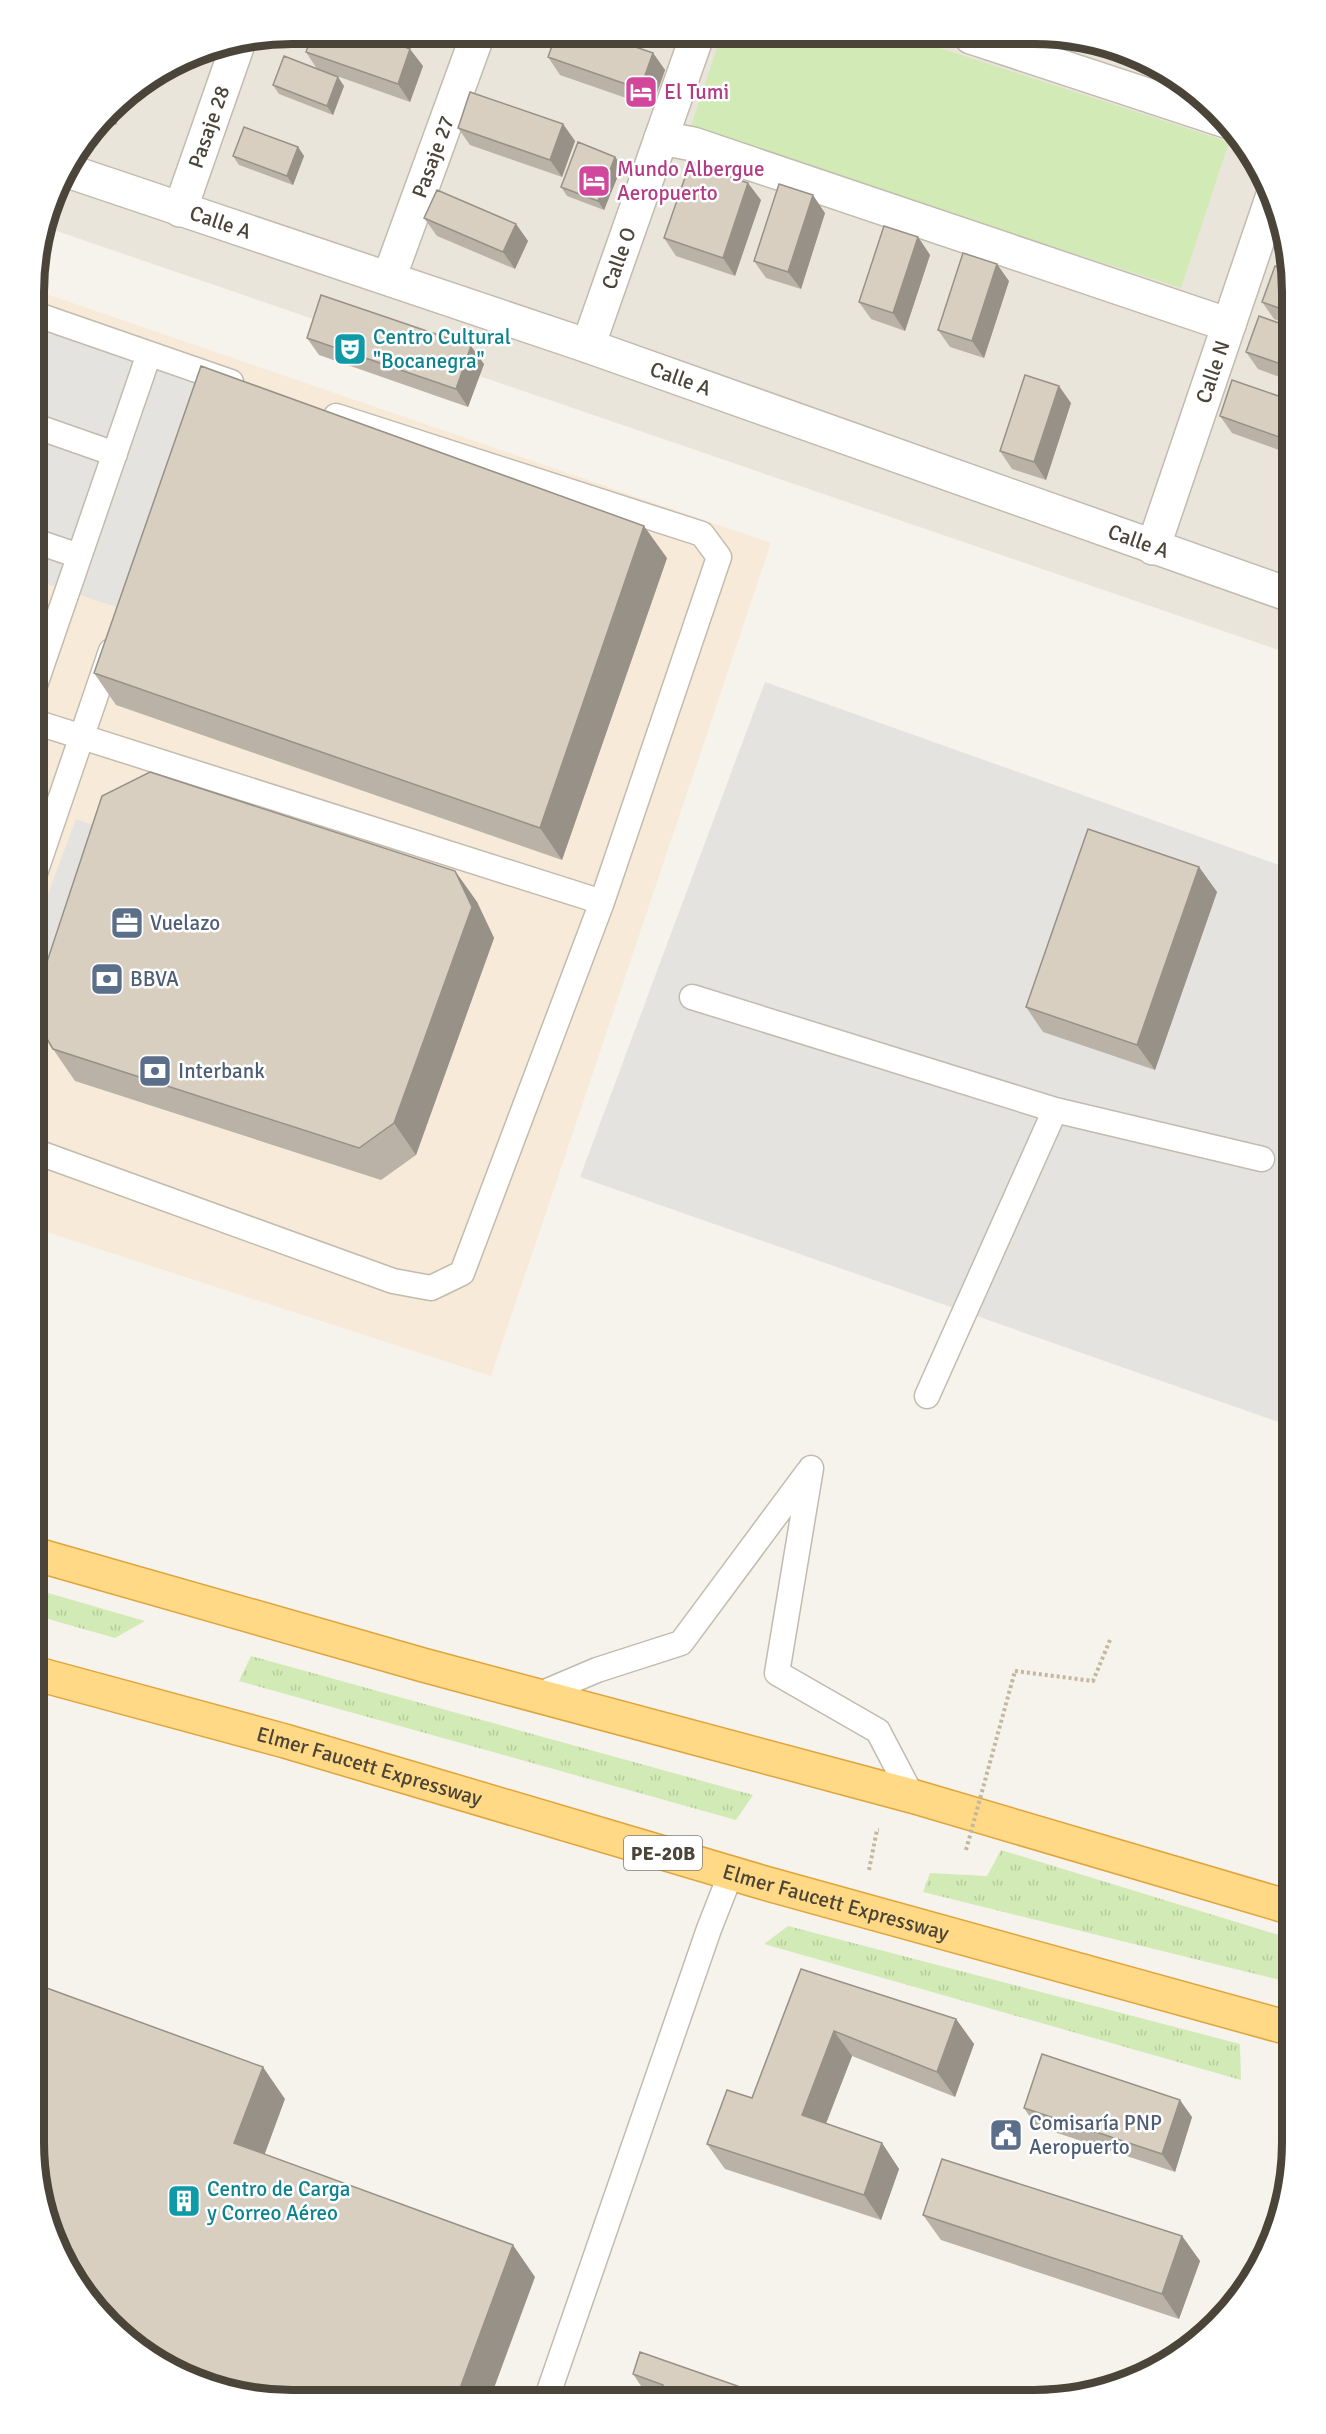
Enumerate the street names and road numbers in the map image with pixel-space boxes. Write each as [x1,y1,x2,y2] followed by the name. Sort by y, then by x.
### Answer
[183,82,235,172] street label: Pasaje 28
[406,112,460,202] street label: Pasaje 27
[186,200,255,245] street label: Calle A
[596,224,642,293] street label: Calle O
[1190,337,1236,407] street label: Calle N
[646,356,715,402] street label: Calle A
[1105,518,1173,564] street label: Calle A
[254,1721,485,1812] street label: Elmer Faucett Expressway
[624,1836,702,1870] road number: PE-20B
[720,1858,952,1946] street label: Elmer Faucett Expressway

